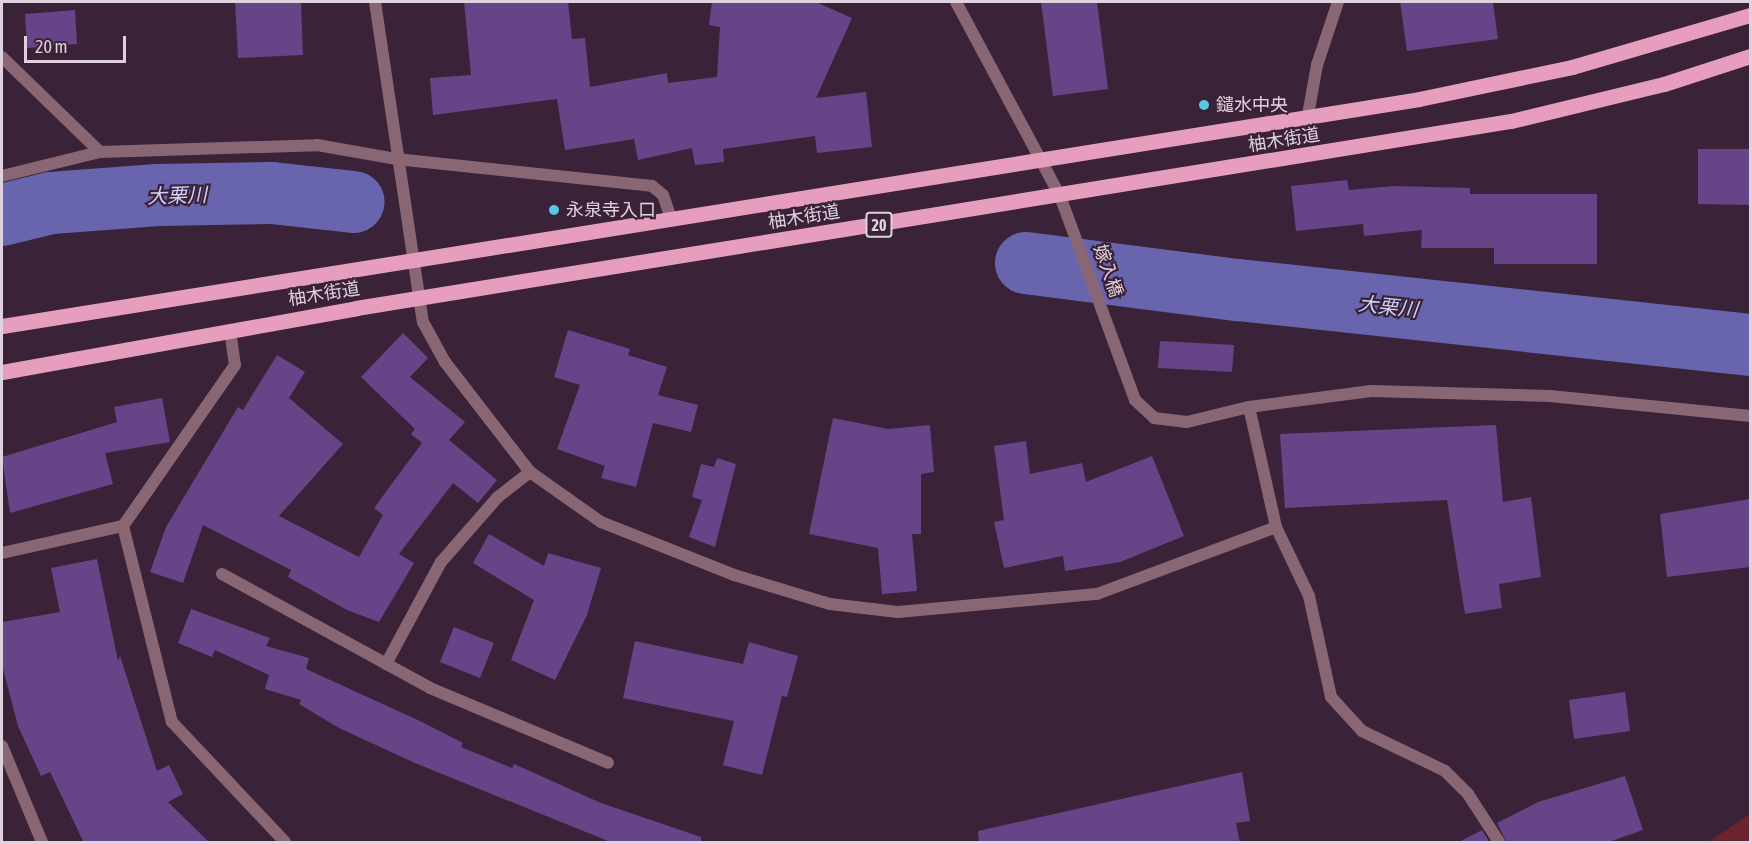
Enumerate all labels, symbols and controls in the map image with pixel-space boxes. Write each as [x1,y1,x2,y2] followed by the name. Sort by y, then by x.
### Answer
[27,24,129,62] scale bar
[35,36,67,57] text: 20 m
[1216,94,1288,116] place label: 鑓水中央
[1197,98,1211,112] marker: 鑓水中央
[1247,124,1321,156] street label: 柚木街道
[147,182,207,208] water label: 大栗川
[566,199,656,221] place label: 永泉寺入口
[767,201,841,233] street label: 柚木街道
[547,203,561,217] marker: 永泉寺入口
[864,212,894,238] road number: 20
[1089,242,1127,300] street label: 嫁入橋
[287,278,361,310] street label: 柚木街道
[1357,291,1419,321] water label: 大栗川

